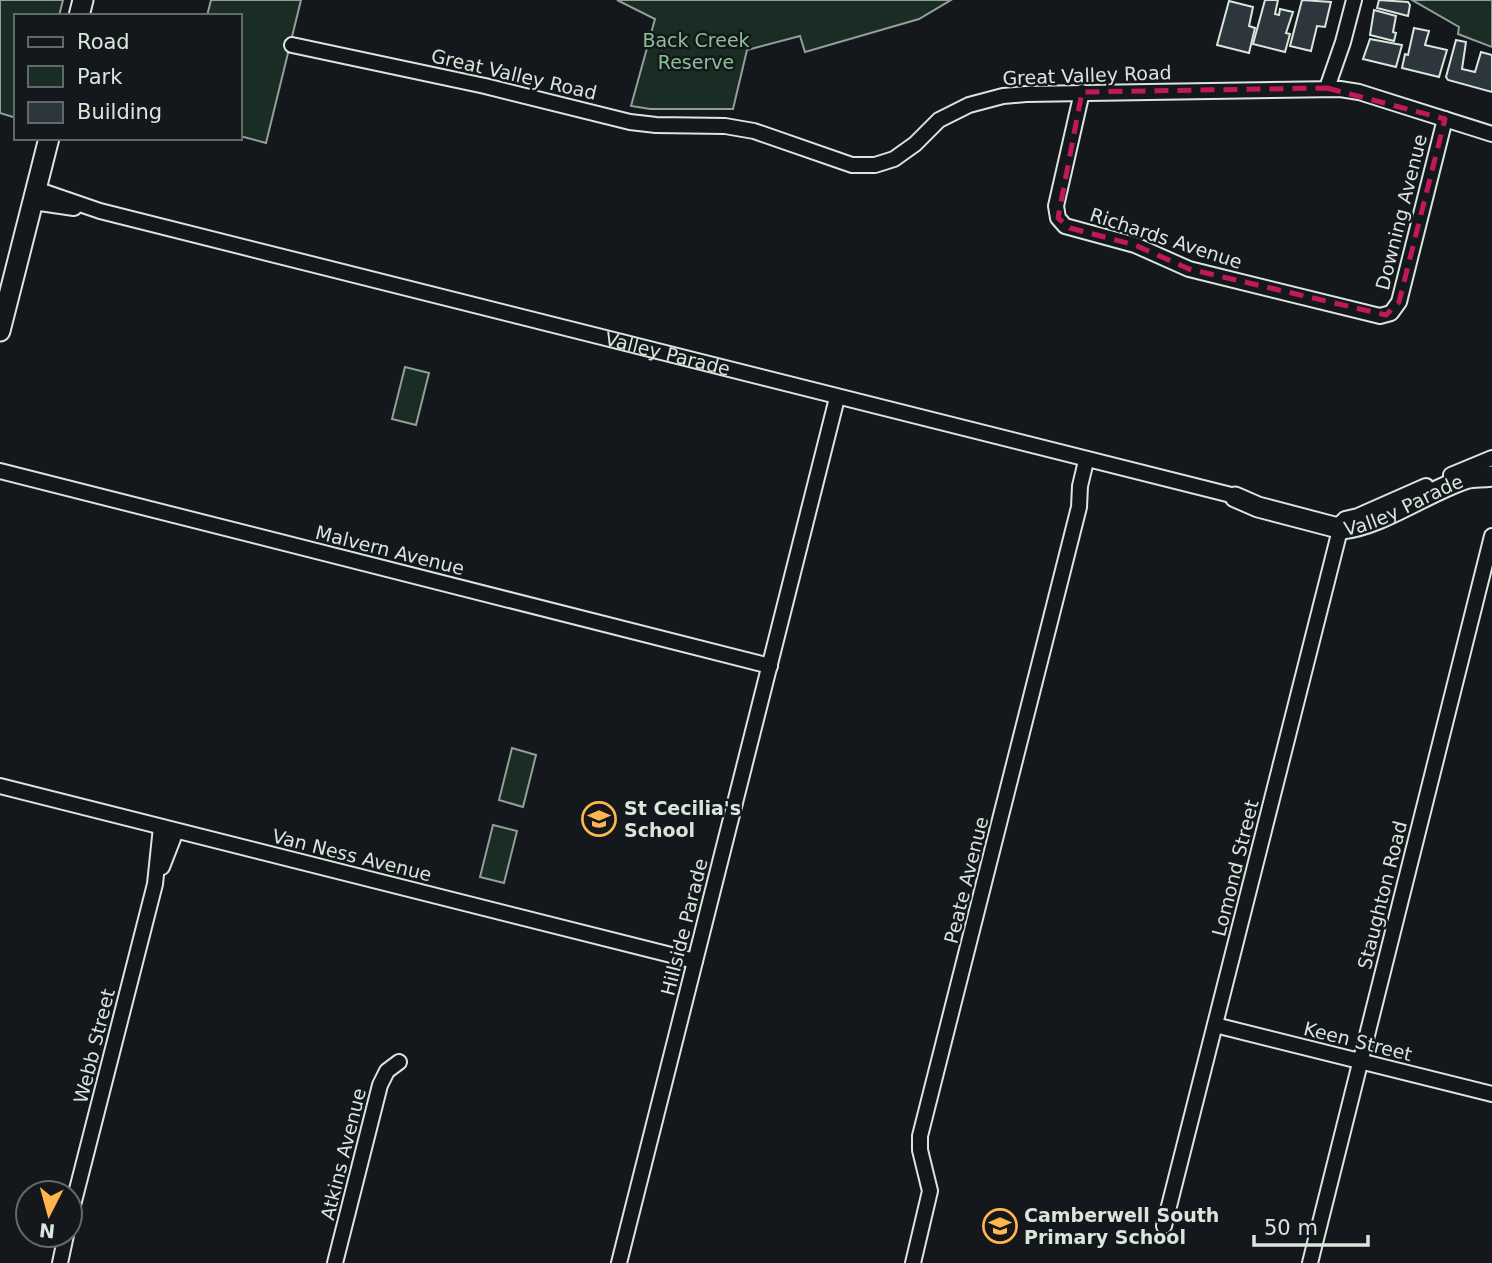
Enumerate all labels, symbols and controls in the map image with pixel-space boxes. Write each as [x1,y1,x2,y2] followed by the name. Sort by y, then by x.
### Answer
[14,14,242,140] legend
[642,29,750,73] park label: Back Creek Reserve
[77,30,130,54] text: Road
[429,44,599,104] street label: Great Valley Road
[1002,61,1172,89] street label: Great Valley Road
[77,65,123,89] text: Park
[77,100,162,124] text: Building
[1371,132,1431,292] street label: Downing Avenue
[1087,203,1245,273] street label: Richards Avenue
[603,327,733,380] street label: Valley Parade
[1342,470,1466,540] street label: Valley Parade
[313,521,467,579] street label: Malvern Avenue
[624,797,741,841] place label: St Cecilia's School
[1207,797,1263,939] street label: Lomond Street
[580,800,618,838] school or university icon: St Cecilia's School
[940,814,992,946] street label: Peate Avenue
[1353,819,1411,971] street label: Staughton Road
[270,825,434,885] street label: Van Ness Avenue
[656,856,712,998] street label: Hillside Parade
[69,986,119,1106] street label: Webb Street
[1302,1017,1414,1065] street label: Keen Street
[316,1086,370,1222] street label: Atkins Avenue
[14,1179,84,1249] north arrow
[1024,1204,1219,1248] place label: Camberwell South Primary School
[1254,1204,1368,1248] scale bar
[981,1207,1019,1245] school or university icon: Camberwell South Primary School
[1264,1216,1318,1240] text: 50 m
[38,1219,56,1243] text: N

